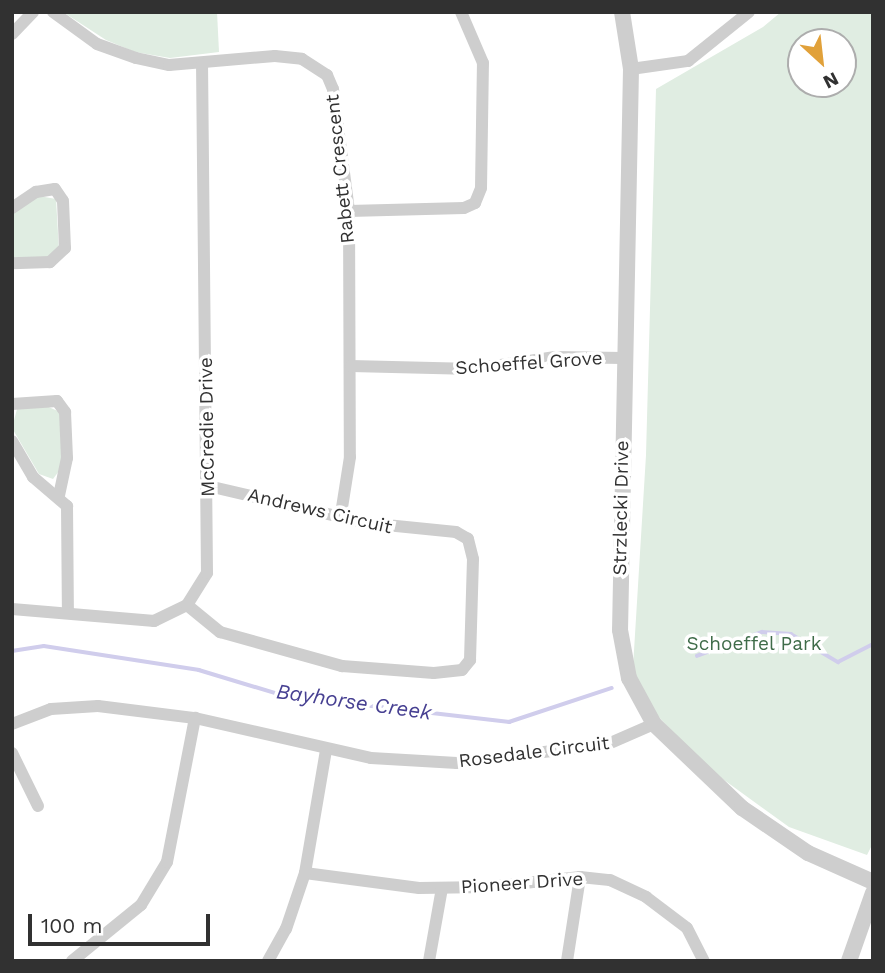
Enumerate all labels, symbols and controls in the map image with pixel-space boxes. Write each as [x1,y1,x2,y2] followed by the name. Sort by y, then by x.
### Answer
[787,28,857,98] north arrow
[819,67,842,94] text: N
[321,93,359,245] street label: Rabett Crescent
[454,346,604,380] street label: Schoeffel Grove
[194,357,220,497] street label: McCredie Drive
[608,440,634,576] street label: Strzlecki Drive
[246,483,394,539] street label: Andrews Circuit
[686,633,822,655] park label: Schoeffel Park
[275,679,433,725] water label: Bayhorse Creek
[457,731,611,773] street label: Rosedale Circuit
[460,867,584,899] street label: Pioneer Drive
[32,900,214,944] scale bar
[41,913,103,938] text: 100 m

